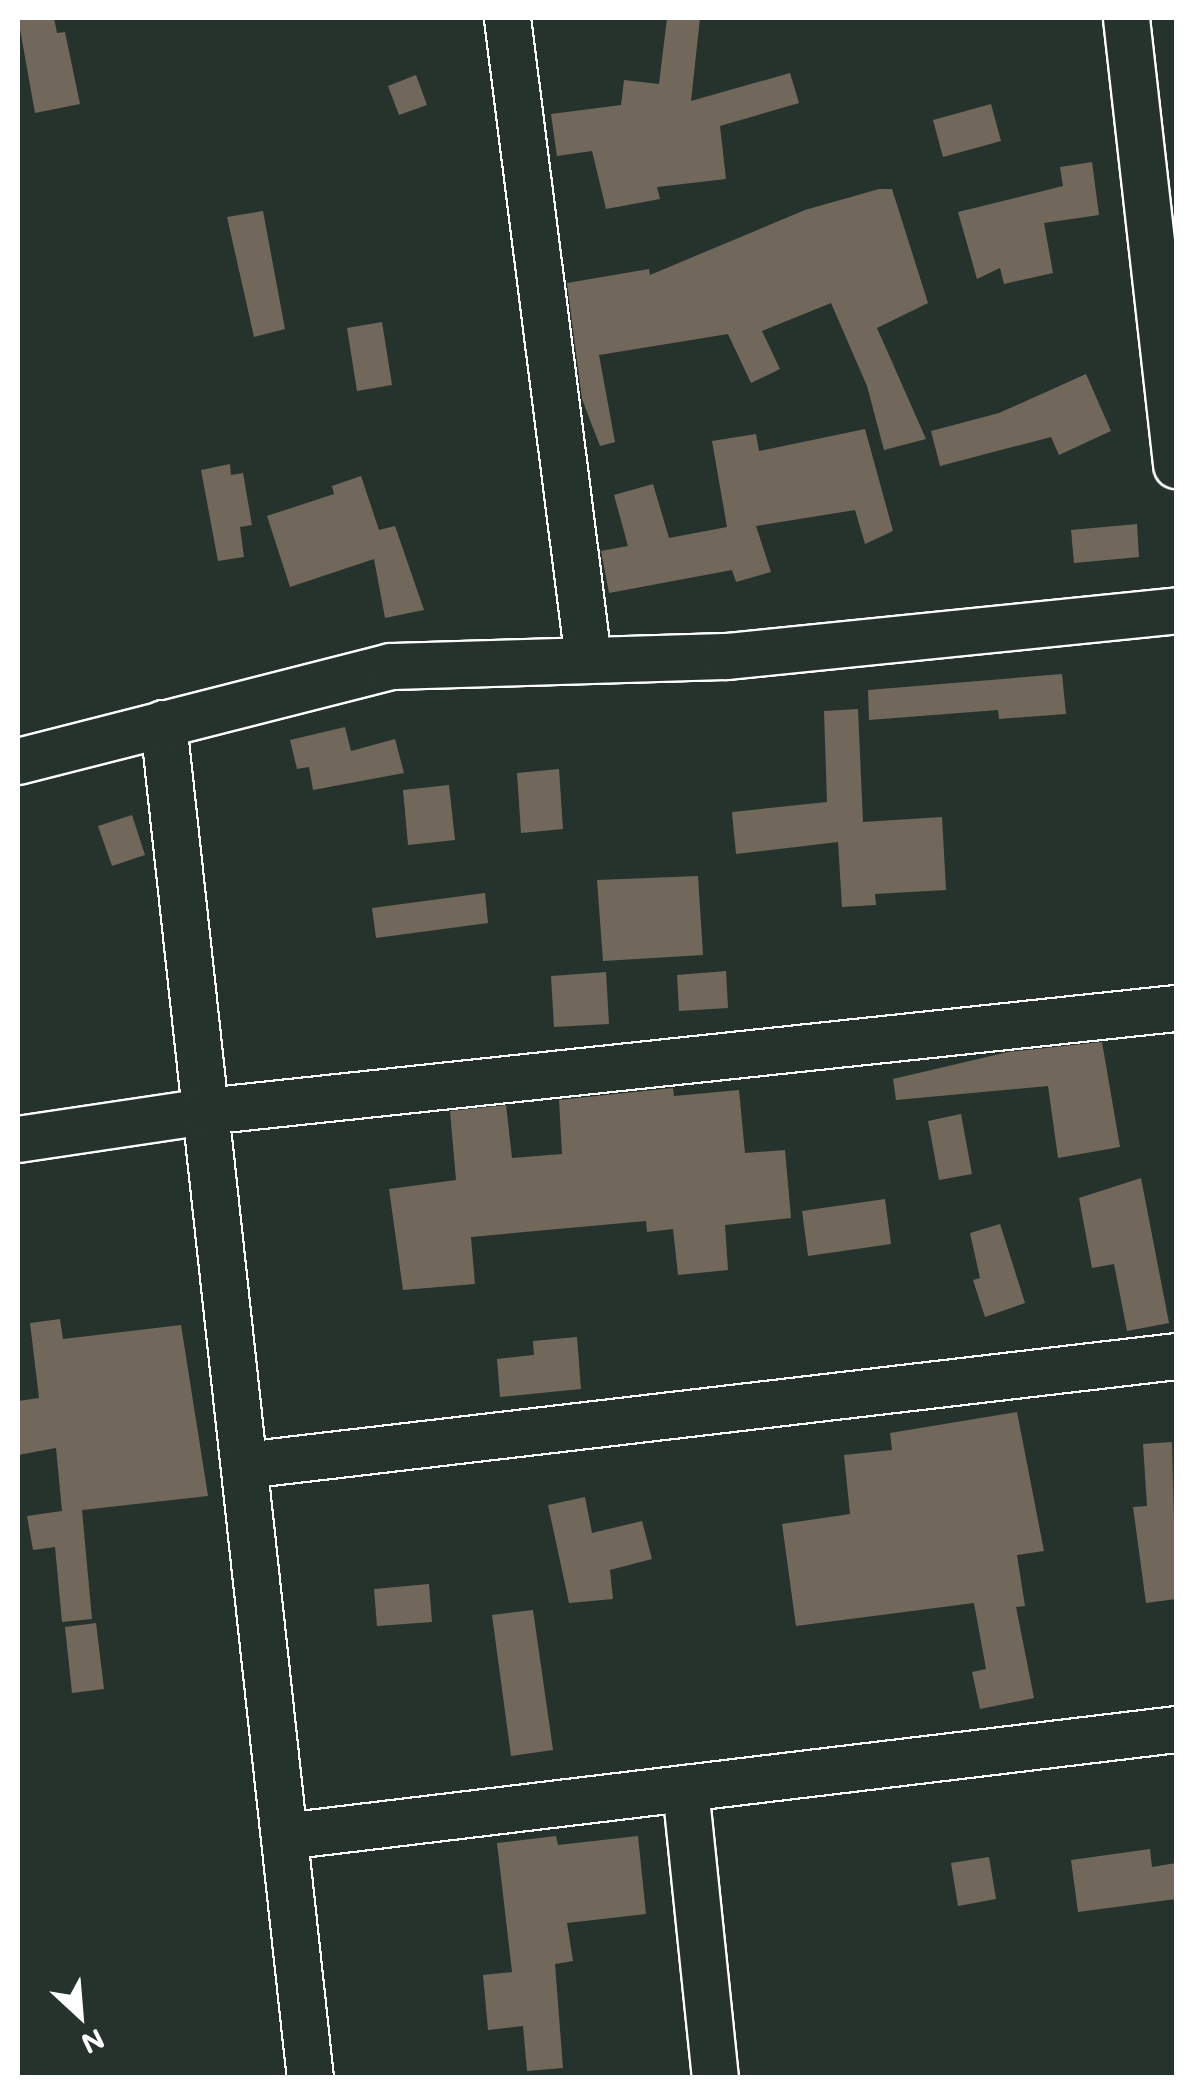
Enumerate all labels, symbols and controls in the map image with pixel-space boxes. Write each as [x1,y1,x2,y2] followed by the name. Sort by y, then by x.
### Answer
[30,1965,130,2065] north arrow
[76,2021,111,2063] text: N

